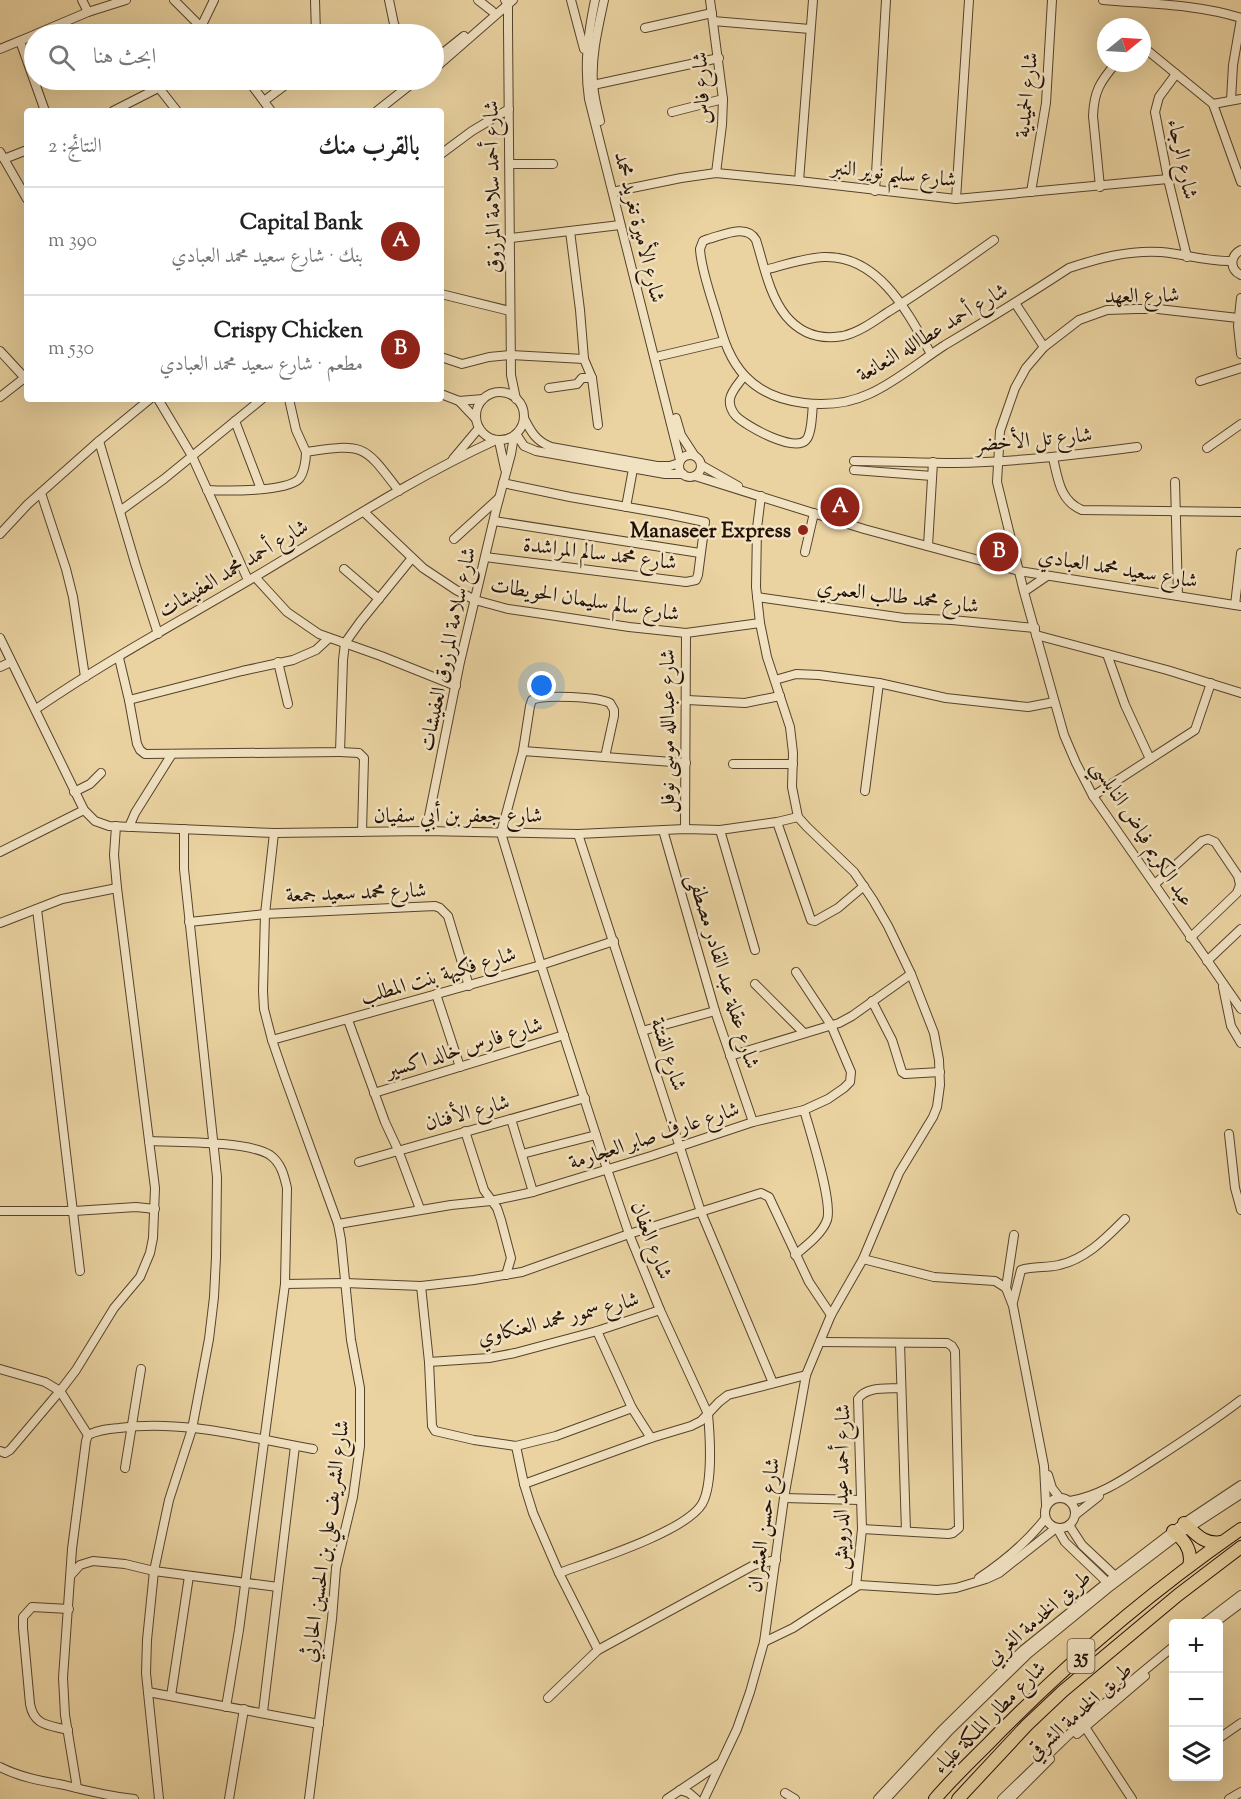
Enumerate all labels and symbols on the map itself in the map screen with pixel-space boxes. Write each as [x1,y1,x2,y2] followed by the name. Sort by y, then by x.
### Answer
[1097,18,1151,72] north arrow
[686,51,721,125] street label: شارع فاس
[1009,51,1048,140] street label: شارع الحميدية
[475,100,512,274] street label: شارع أحمد سلامة المرزوق
[1157,116,1204,203] street label: شارع الرجاء
[604,148,673,306] street label: شارع الأميرة تغريد محمد
[827,153,958,200] street label: شارع سليم نوير النبر
[851,275,1015,392] street label: شارع أحمد عطاالله النعانعة
[1104,281,1180,314] street label: شارع العهد
[972,419,1094,462] street label: شارع تل الأخضر
[820,484,860,530] pin: A
[152,511,315,627] street label: شارع أحمد محمد العفيشات
[630,517,791,547] place label: Manaseer Express
[796,523,810,537] marker: Manaseer Express
[980,530,1018,574] pin: B
[521,531,678,580] street label: شارع محمد سالم المراشدة
[1036,543,1200,598] street label: شارع سعيد محمد العبادي
[413,545,486,754] street label: شارع سلامة المرزوق العفيشات
[488,571,681,632] street label: شارع سالم سليمان الحويطات
[815,573,980,624] street label: شارع محمد طالب العمري
[654,649,685,813] street label: شارع عبدالله موسى نوفل
[527,671,556,700] your location
[1080,755,1200,915] street label: عبد الكريم فياض النابلسي
[374,800,542,833] street label: شارع جعفر بن أبي سفيان
[677,870,766,1073] street label: شارع عقلة عبد القادر مصطفى
[285,877,427,912] street label: شارع محمد سعيد جمعة
[357,940,520,1014] street label: شارع فكيهة بنت المطلب
[380,1011,547,1089] street label: شارع فارس خالد اكسير
[640,1014,693,1095] street label: شارع الفتنة
[421,1086,514,1141] street label: شارع الأفنان
[565,1095,744,1180] street label: شارع عارف صابر العجارمة
[621,1197,679,1285] street label: شارع العفان
[474,1285,643,1356] street label: شارع سمور محمد العنكاوي
[825,1404,860,1570] street label: شارع أحمد عيد الدرويش
[295,1418,362,1665] street label: شارع الشريف علي بن الحسين الحارثي
[741,1456,790,1595] street label: شارع حسن العشران
[980,1564,1099,1673] street label: طريق الخدمة الغربي
[1068,1639,1094,1673] road number: 35
[927,1655,1055,1783] street label: شارع مطار الملكة علياء
[1021,1657,1140,1768] street label: طريق الخدمة الشرقي

